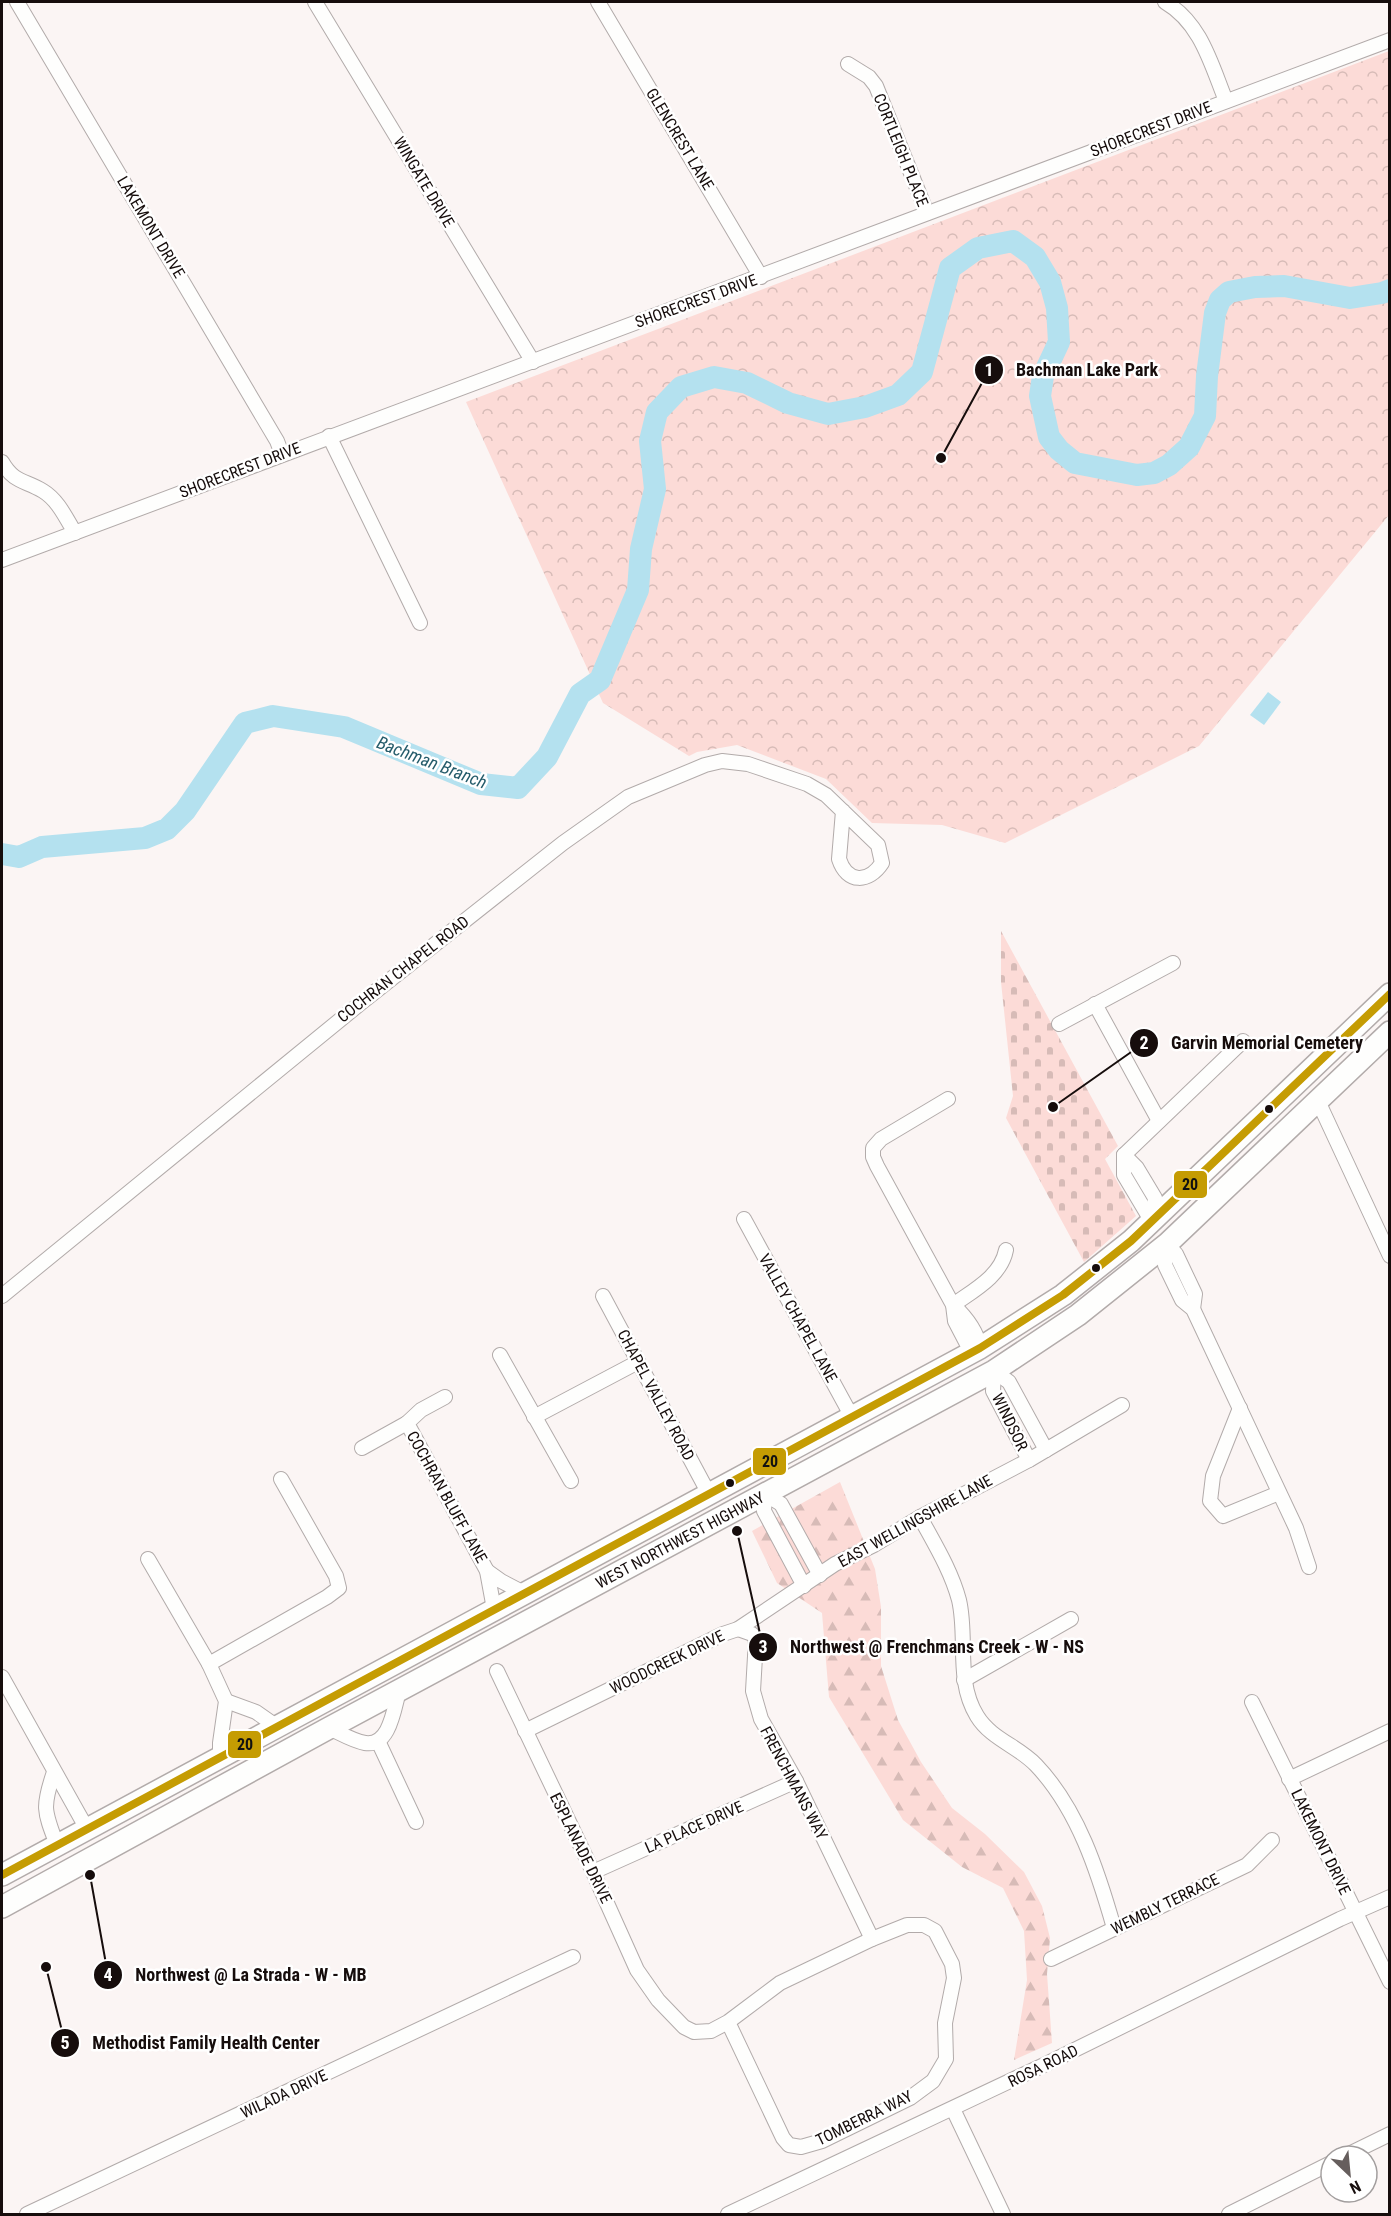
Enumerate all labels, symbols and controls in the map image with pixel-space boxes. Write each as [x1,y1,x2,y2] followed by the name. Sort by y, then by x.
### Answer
[642,85,718,193] street label: GLENCREST LANE
[870,91,932,209] street label: CORTLEIGH PLACE
[1088,97,1214,161] street label: SHORECREST DRIVE
[390,133,459,231] street label: WINGATE DRIVE
[113,173,189,281] street label: LAKEMONT DRIVE
[632,270,760,332] street label: SHORECREST DRIVE
[974,352,1170,388] callout: Bachman Lake Park
[984,359,994,380] text: 1
[1016,359,1158,380] text: Bachman Lake Park
[177,438,303,502] street label: SHORECREST DRIVE
[374,731,490,793] water label: Bachman Branch
[333,912,473,1026] street label: COCHRAN CHAPEL ROAD
[1129,1025,1375,1061] callout: Garvin Memorial Cemetery
[1139,1032,1149,1053] text: 2
[1171,1032,1363,1053] text: Garvin Memorial Cemetery
[1263,1103,1275,1115] unlabelled marker
[1173,1170,1208,1199] line badge: 20
[1182,1175,1198,1194] text: 20
[755,1250,841,1386] street label: VALLEY CHAPEL LANE
[1090,1262,1102,1274] unlabelled marker
[613,1326,699,1464] street label: CHAPEL VALLEY ROAD
[988,1390,1032,1454] street label: WINDSOR
[403,1428,491,1566] street label: COCHRAN BLUFF LANE
[752,1447,787,1476] line badge: 20
[762,1452,778,1471] text: 20
[835,1471,995,1571] street label: EAST WELLINGSHIRE LANE
[724,1477,736,1489] unlabelled marker
[593,1487,768,1593] street label: WEST NORTHWEST HIGHWAY
[607,1626,727,1698] street label: WOODCREEK DRIVE
[748,1629,1096,1665] callout: Northwest @ Frenchmans Creek - W - NS
[758,1636,768,1657] text: 3
[790,1636,1084,1657] text: Northwest @ Frenchmans Creek - W - NS
[756,1723,832,1843] street label: FRENCHMANS WAY
[227,1730,262,1759] line badge: 20
[237,1735,253,1754] text: 20
[1287,1786,1355,1898] street label: LAKEMONT DRIVE
[546,1790,616,1906] street label: ESPLANADE DRIVE
[642,1797,746,1857] street label: LA PLACE DRIVE
[1108,1870,1222,1938] street label: WEMBLY TERRACE
[93,1957,379,1993] callout: Northwest @ La Strada - W - MB
[103,1964,113,1985] text: 4
[135,1964,367,1985] text: Northwest @ La Strada - W - MB
[50,2025,331,2061] callout: Methodist Family Health Center
[60,2032,70,2053] text: 5
[92,2032,320,2053] text: Methodist Family Health Center
[1005,2041,1081,2091] street label: ROSA ROAD
[238,2066,330,2122] street label: WILADA DRIVE
[813,2086,916,2150] street label: TOMBERRA WAY
[1319,2144,1379,2204] north arrow
[1347,2176,1364,2198] text: N

